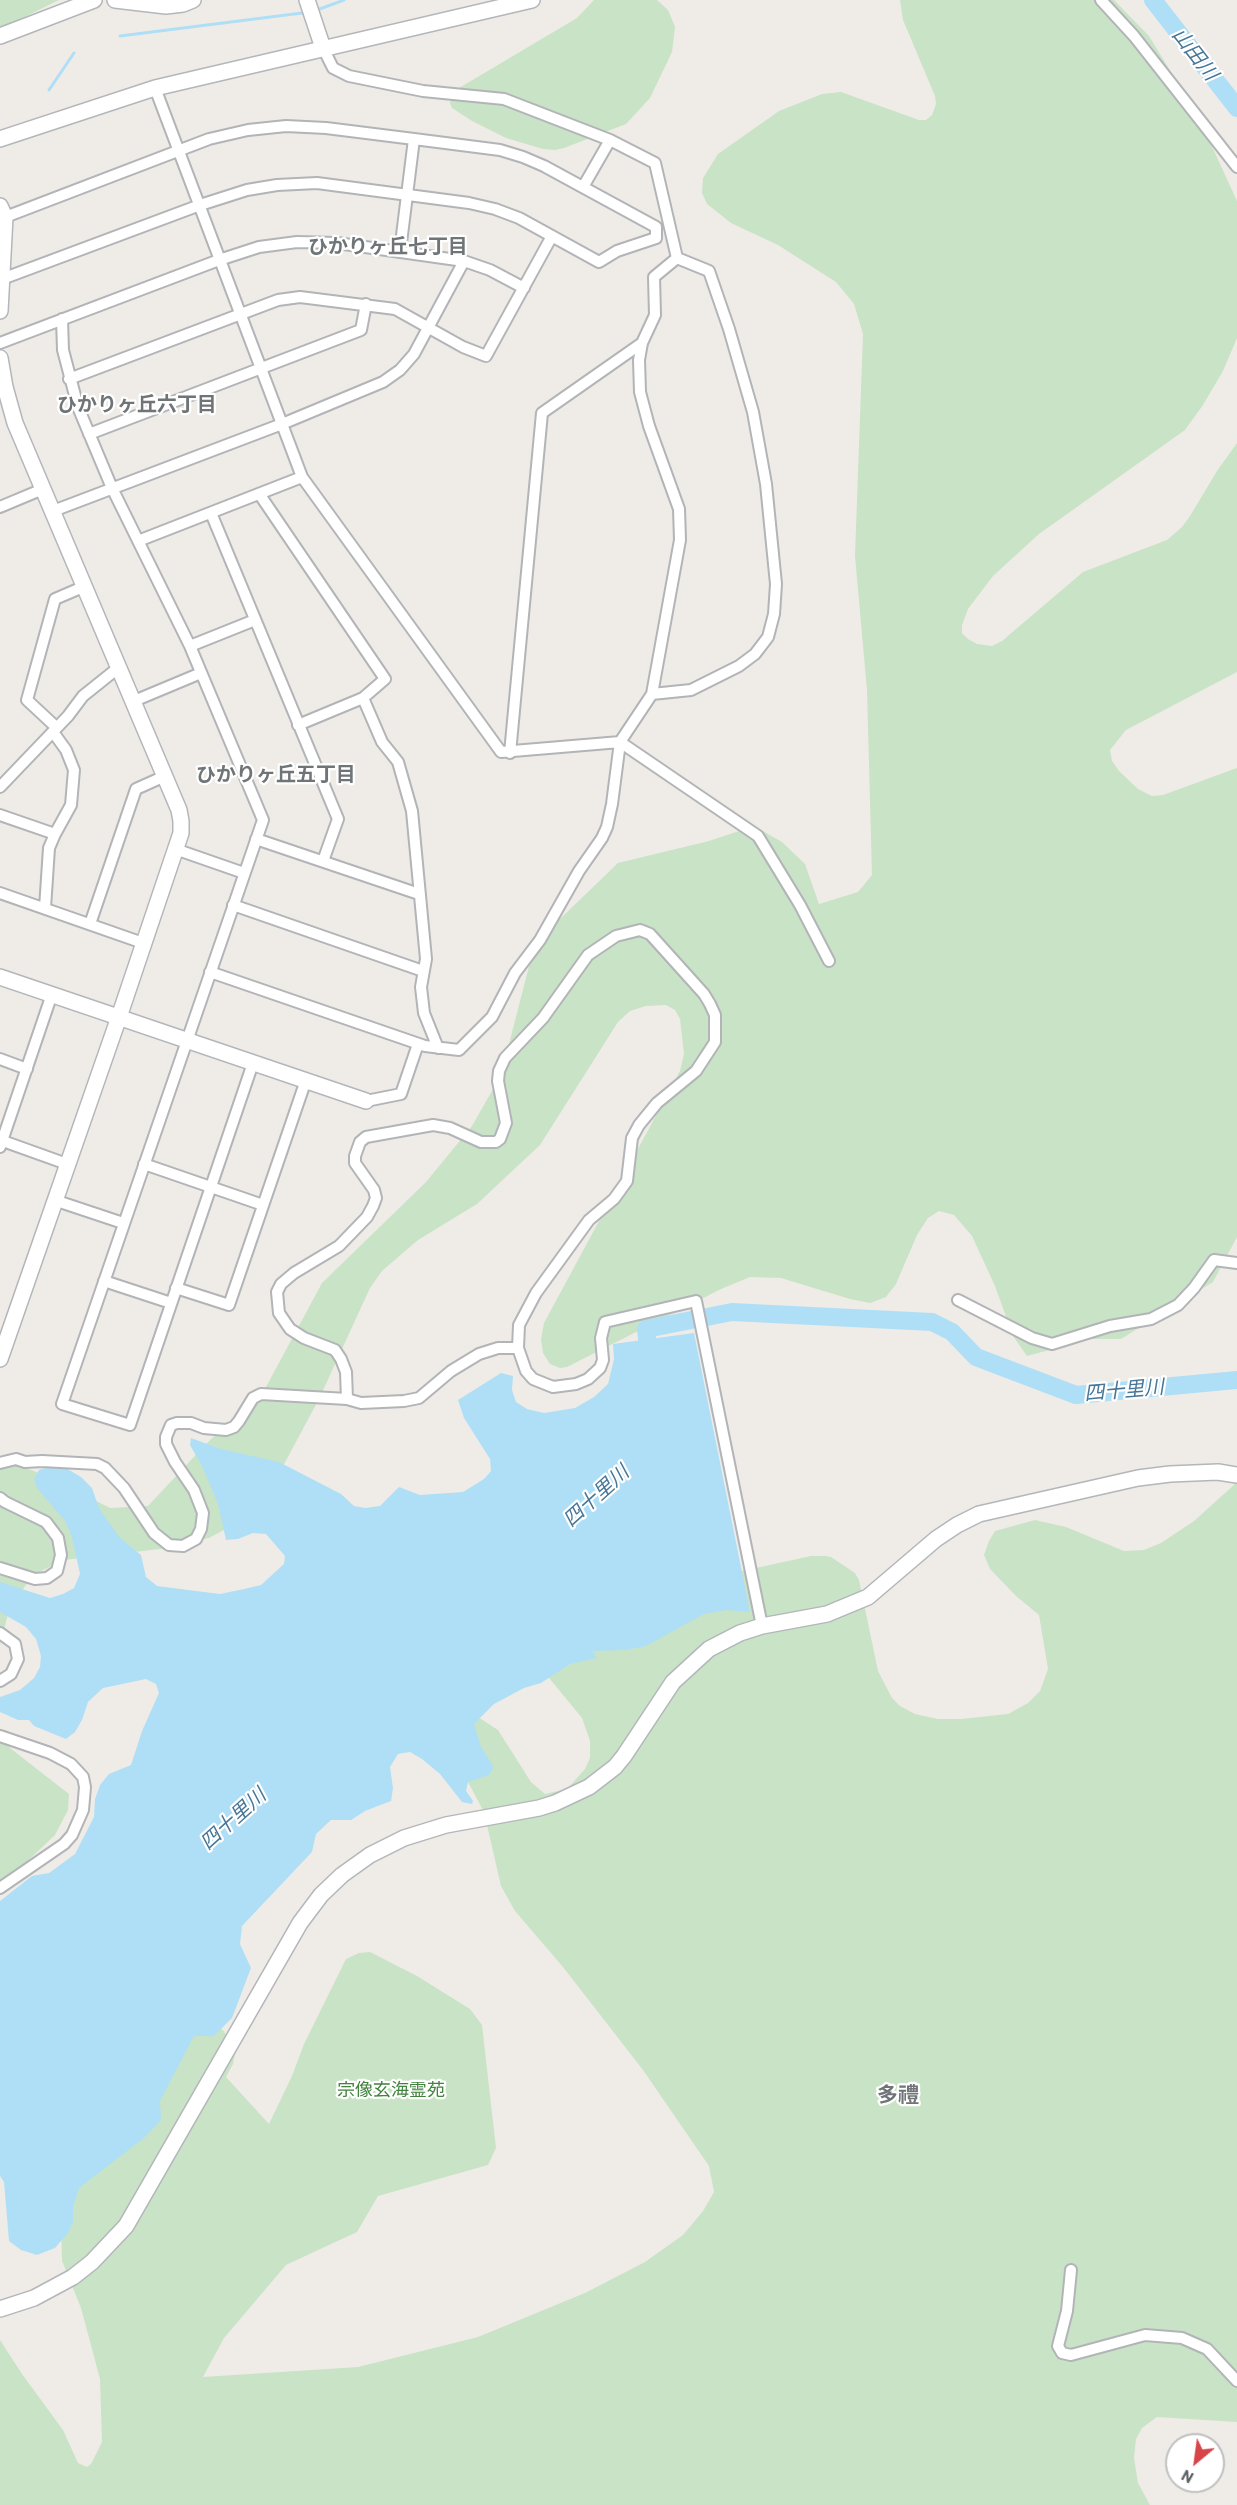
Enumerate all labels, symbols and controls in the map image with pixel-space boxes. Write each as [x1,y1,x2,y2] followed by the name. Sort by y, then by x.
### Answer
[1167,23,1223,85] water label: 山田川
[308,234,468,258] district label: ひかりヶ丘七丁目
[57,392,217,416] district label: ひかりヶ丘六丁目
[196,762,356,786] district label: ひかりヶ丘五丁目
[1083,1375,1165,1405] water label: 四十里川
[558,1460,634,1532] water label: 四十里川
[195,1783,271,1855] water label: 四十里川
[337,2079,445,2101] park label: 宗像玄海霊苑
[877,2082,919,2108] district label: 多禮
[1165,2433,1225,2493] north arrow
[1178,2467,1196,2488] text: N

